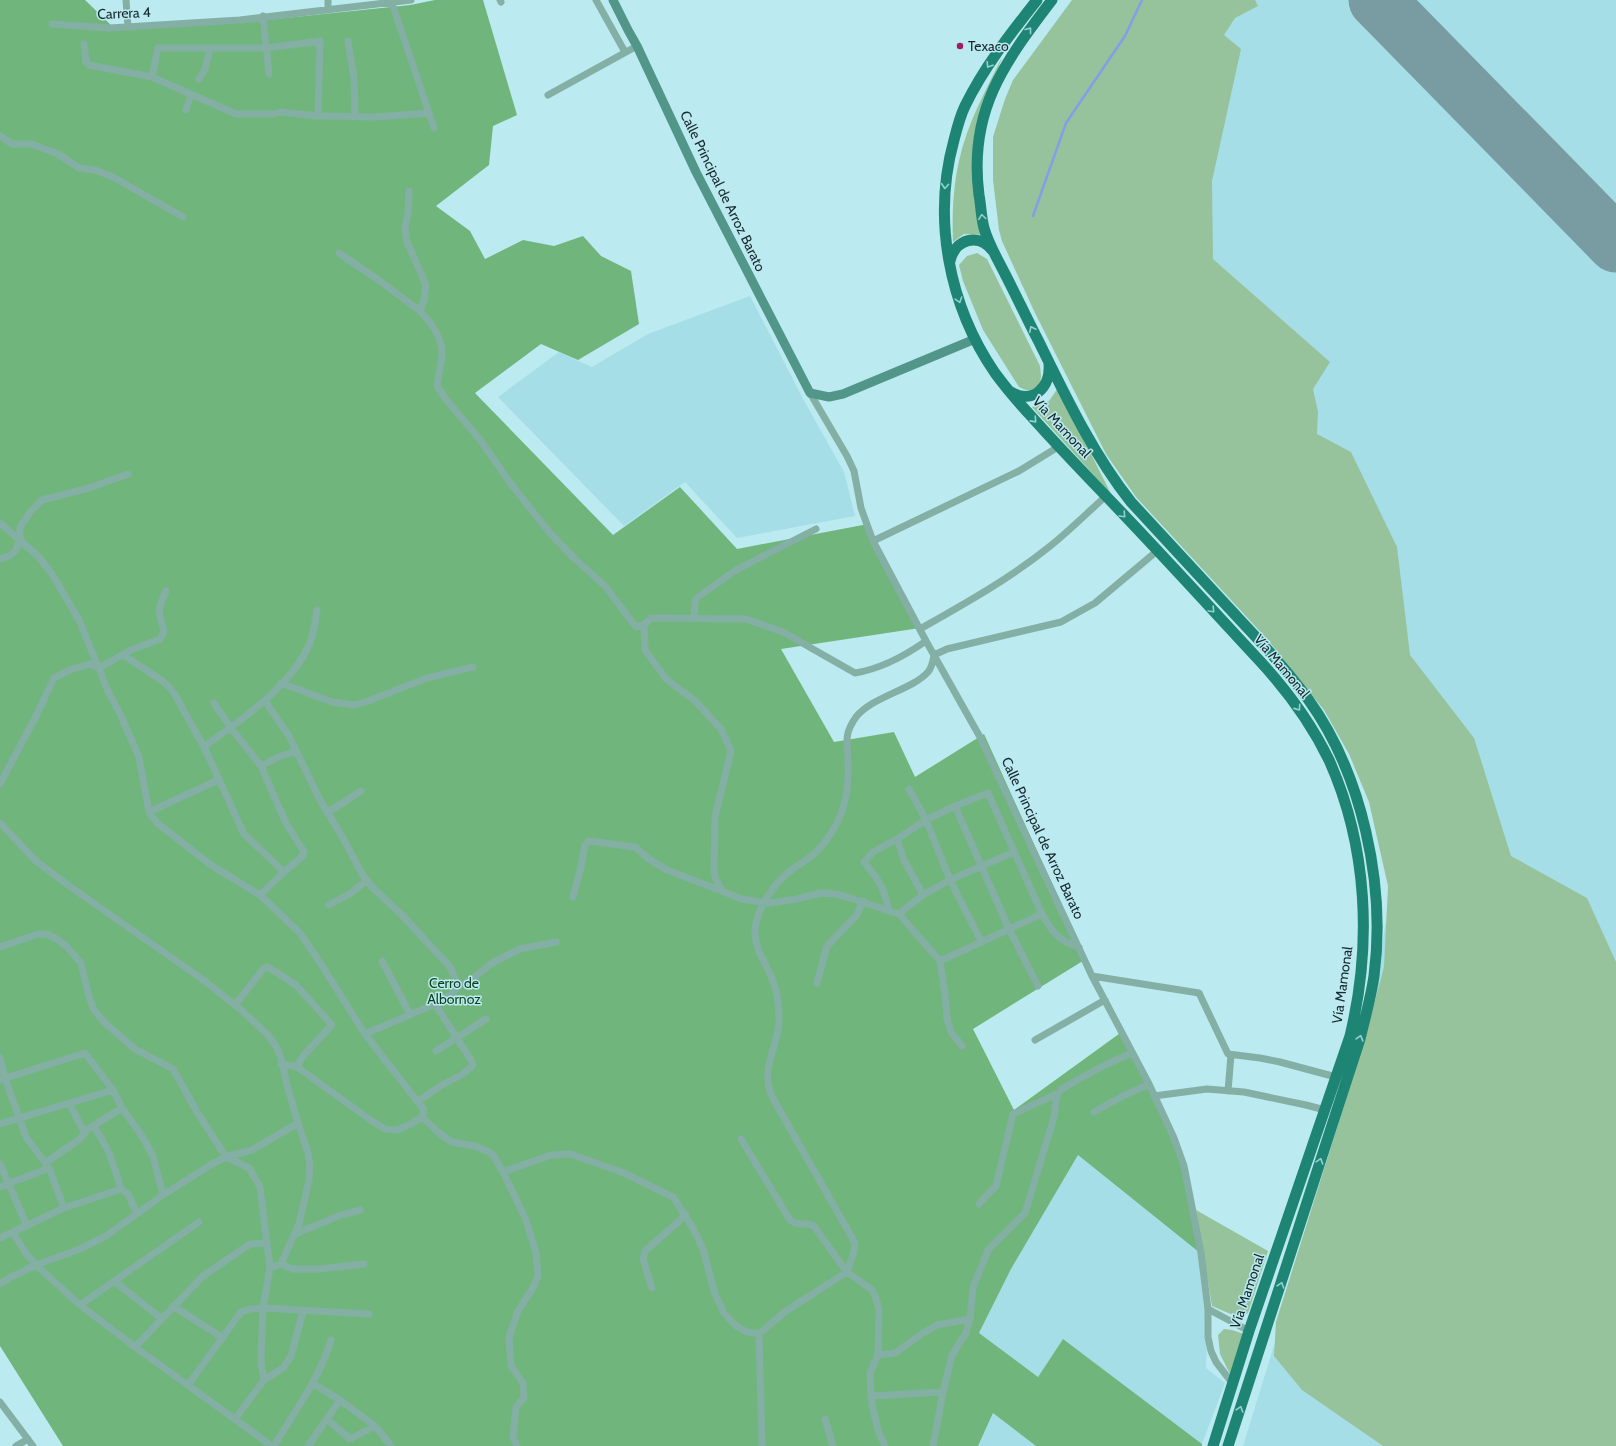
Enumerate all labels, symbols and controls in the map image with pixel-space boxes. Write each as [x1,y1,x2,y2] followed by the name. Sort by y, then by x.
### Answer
[97,3,151,23] street label: Carrera 4
[1024,27,1032,34] one-way arrow
[968,37,1009,55] place label: Texaco
[955,41,965,51] marker: Texaco
[987,61,994,68] one-way arrow
[676,108,770,275] street label: Calle Principal de Arroz Barato
[941,183,950,189] one-way arrow
[978,214,987,220] one-way arrow
[954,296,963,303] one-way arrow
[1029,326,1037,333] one-way arrow
[1029,392,1096,462] street label: Vía Mamonal
[1030,415,1037,423] one-way arrow
[1119,510,1126,518] one-way arrow
[1207,605,1215,613] one-way arrow
[1250,630,1314,702] street label: Vía Mamonal
[1293,703,1300,710] one-way arrow
[998,754,1089,922] street label: Calle Principal de Arroz Barato
[1328,945,1356,1025] street label: Vía Mamonal
[427,974,481,1008] park label: Cerro de Albornoz
[1355,1035,1364,1042] one-way arrow
[1315,1158,1324,1165] one-way arrow
[1226,1251,1268,1331] street label: Vía Mamonal
[1276,1282,1284,1289] one-way arrow
[1235,1406,1244,1413] one-way arrow

